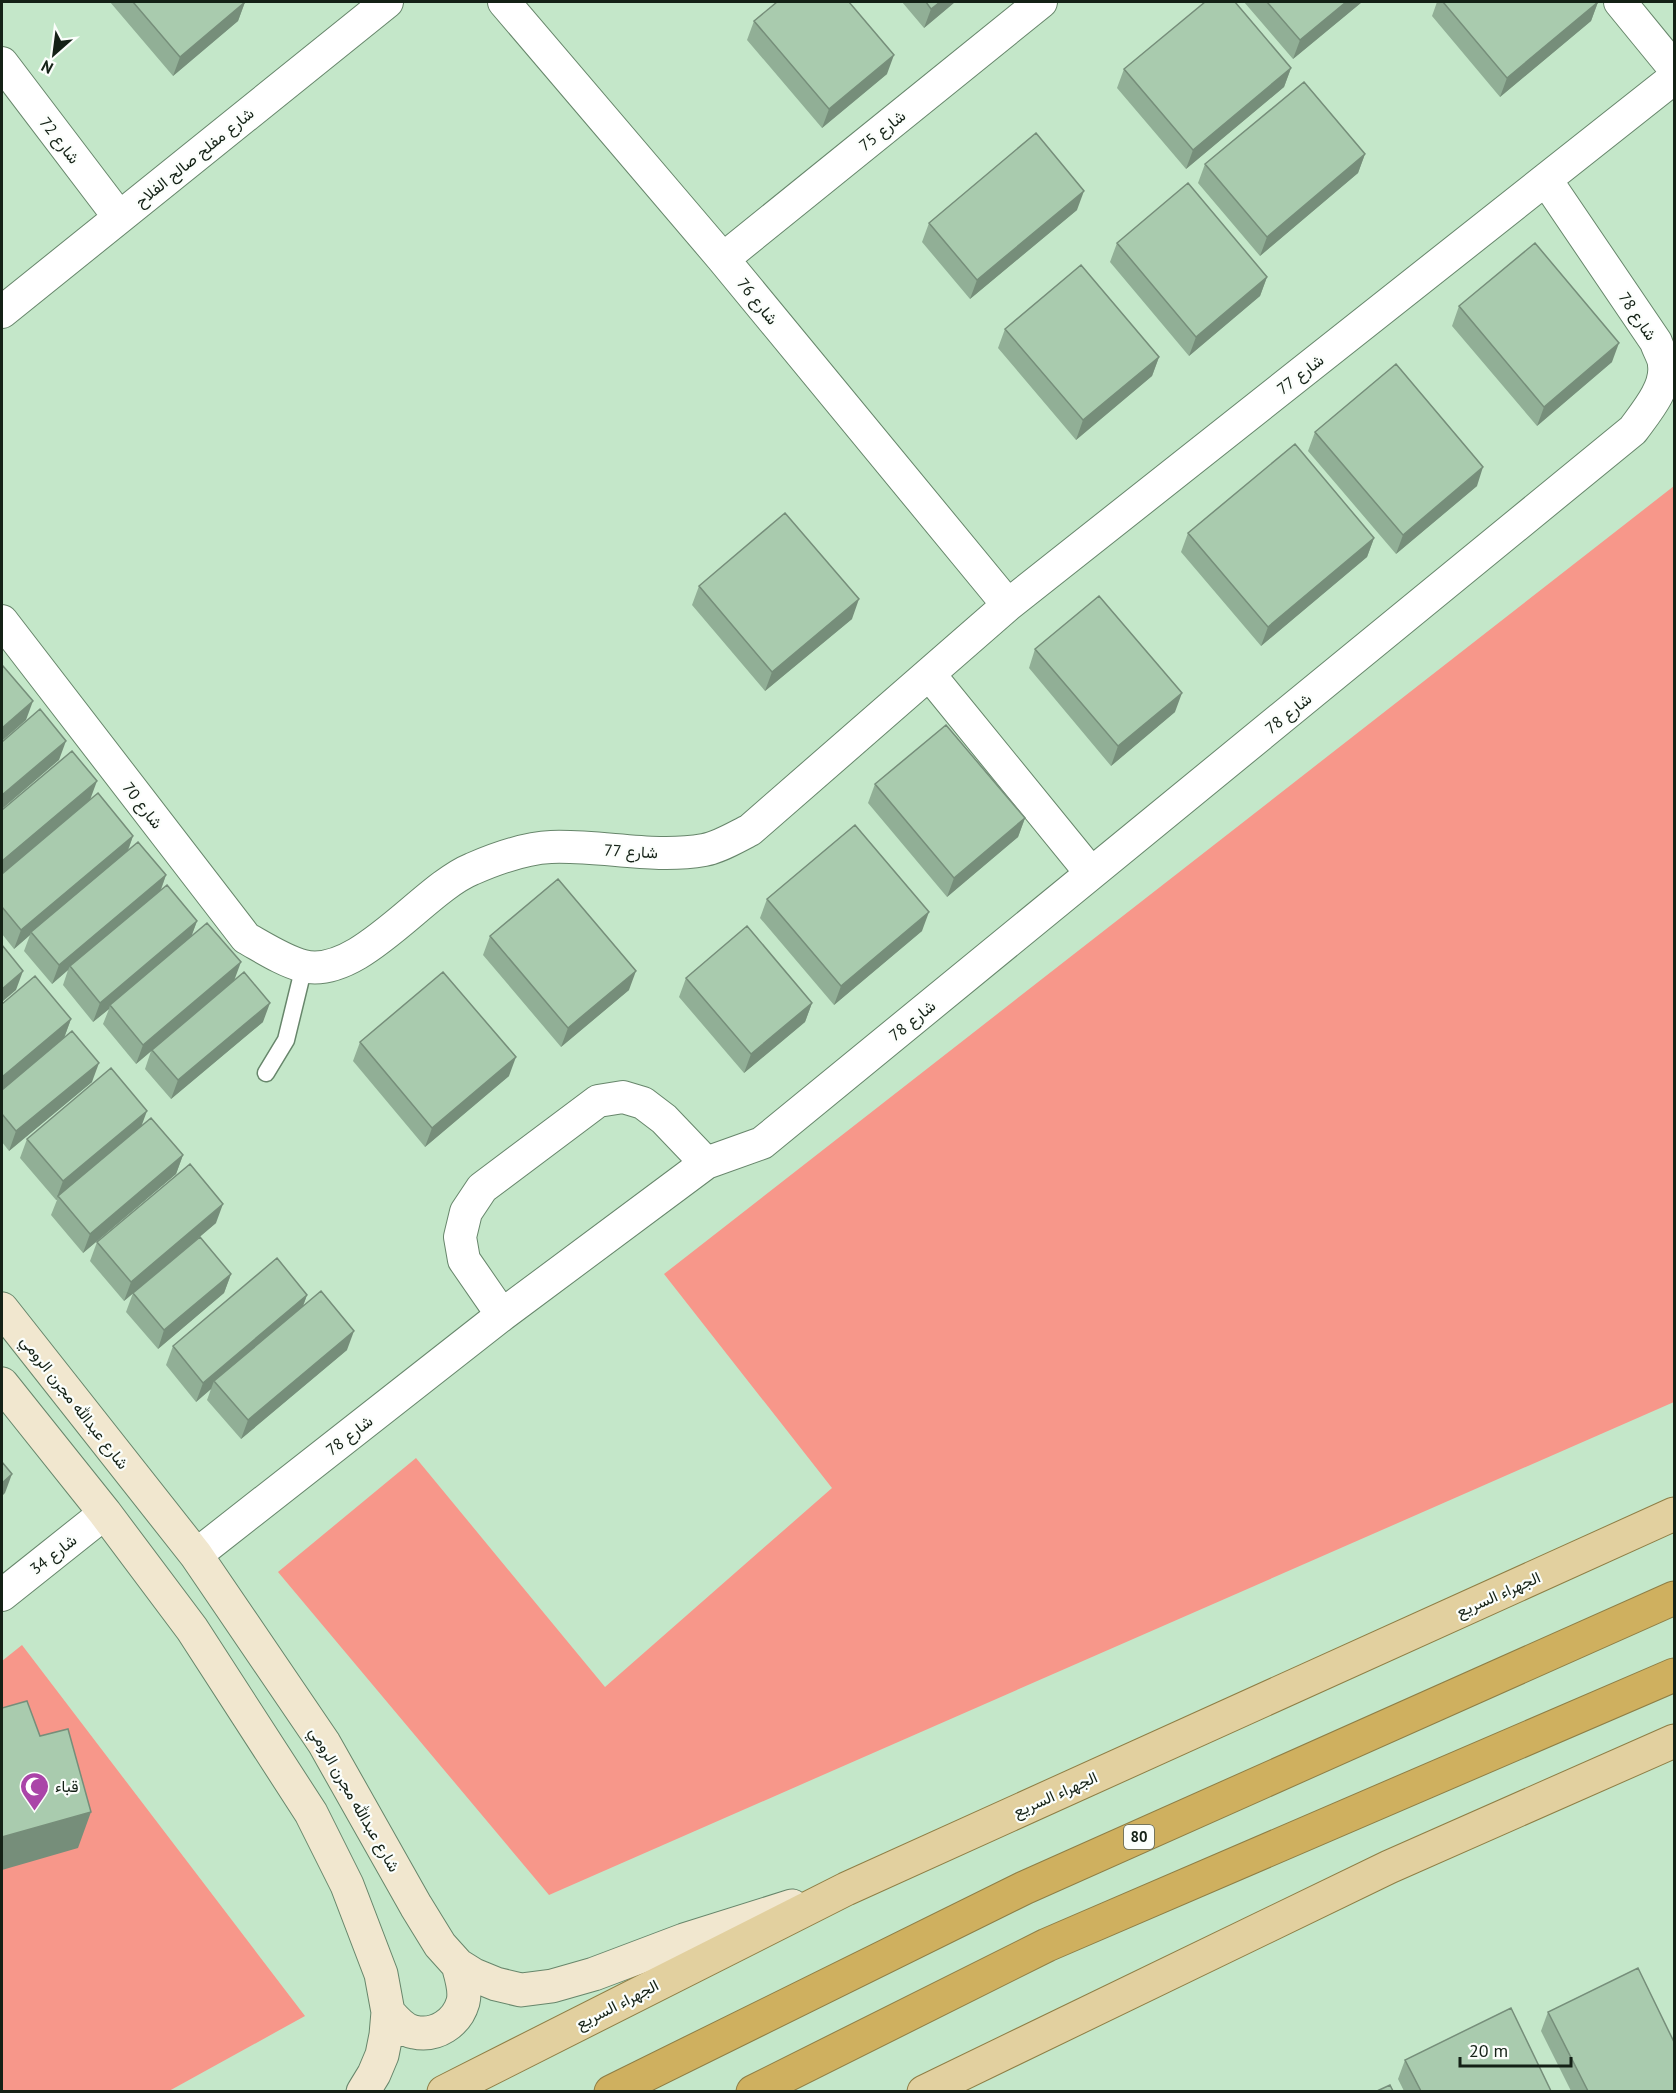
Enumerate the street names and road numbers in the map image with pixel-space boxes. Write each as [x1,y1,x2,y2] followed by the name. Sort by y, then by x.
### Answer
[130,103,259,213] street label: شارع مفلح صالح الفلاح
[855,105,910,156] street label: شارع 75
[34,113,84,169] street label: شارع 72
[732,274,783,329] street label: شارع 76
[1613,288,1661,345] street label: شارع 78
[1273,350,1329,400] street label: شارع 77
[1261,688,1316,739] street label: شارع 78
[117,778,167,834] street label: شارع 70
[603,840,658,864] street label: شارع 77
[885,995,940,1046] street label: شارع 78
[13,1331,133,1475] street label: شارع عبدالله مجرن الرومي
[322,1411,378,1461] street label: شارع 78
[26,1530,82,1580] street label: شارع 34
[1453,1567,1544,1623] street label: الجهراء السريع
[302,1723,405,1877] street label: شارع عبدالله مجرن الرومي
[1010,1767,1101,1823] street label: الجهراء السريع
[1124,1825,1154,1849] road number: 80
[572,1975,663,2035] street label: الجهراء السريع

